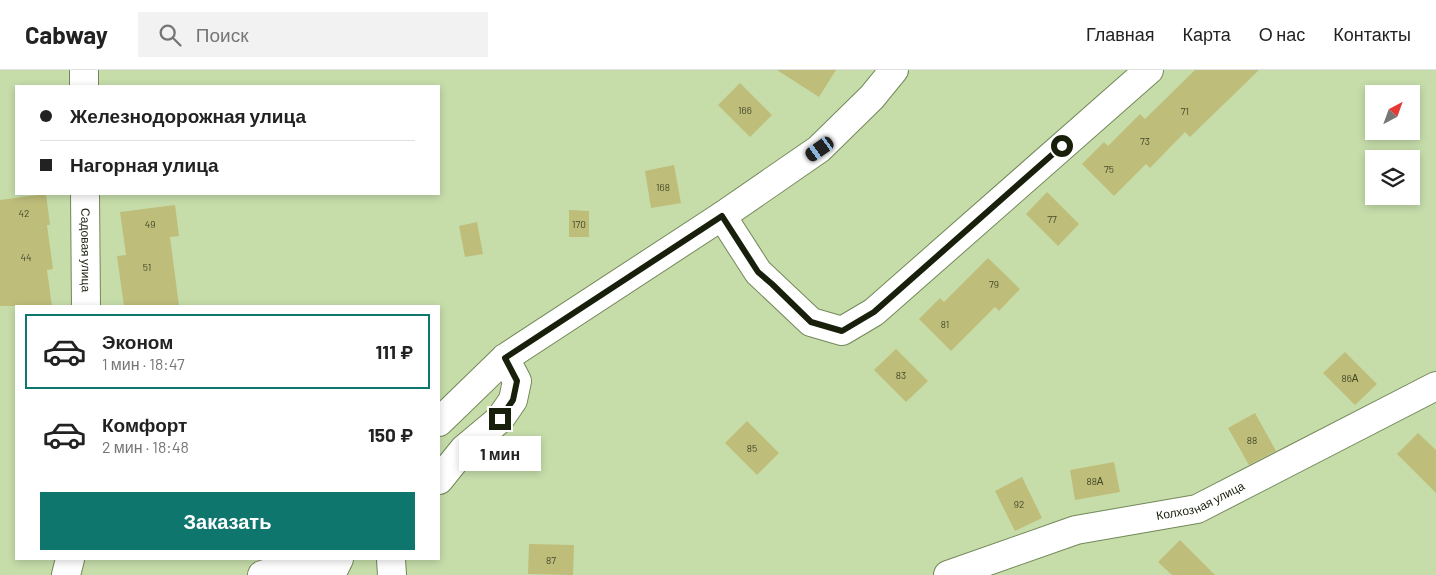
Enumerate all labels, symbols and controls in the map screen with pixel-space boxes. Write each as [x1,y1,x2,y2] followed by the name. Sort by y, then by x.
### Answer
[138,12,488,57] search box
[25,20,108,49] text: Cabway
[156,21,184,49] icon: search
[196,23,248,46] text: Поиск
[1086,23,1155,45] text: Главная
[1183,23,1231,45] text: Карта
[1259,23,1305,45] text: О нас
[1333,23,1411,45] text: Контакты
[1365,85,1420,140] north arrow
[1365,85,1420,205] map controls
[70,104,306,127] text: Железнодорожная улица
[738,104,752,116] house number: 166
[1181,105,1189,117] house number: 71
[803,134,836,164] car
[1051,135,1073,157] route start
[1140,135,1150,147] house number: 73
[1365,150,1420,205] button: layers
[70,153,219,176] text: Нагорная улица
[1104,163,1114,175] house number: 75
[656,181,670,193] house number: 168
[19,207,29,219] house number: 42
[78,208,94,292] street label: Садовая улица
[1047,213,1057,225] house number: 77
[145,218,155,230] house number: 49
[572,218,586,230] house number: 170
[20,251,32,263] house number: 44
[143,261,151,273] house number: 51
[989,278,999,290] house number: 79
[941,318,949,330] house number: 81
[42,329,87,374] icon: car
[102,330,173,353] text: Эконом
[375,340,413,363] text: 111 ₽
[102,354,185,373] text: 1 мин · 18:47
[896,369,906,381] house number: 83
[1341,372,1359,384] house number: 86А
[489,408,511,430] route end
[42,412,87,457] icon: car
[102,413,187,436] text: Комфорт
[368,423,413,446] text: 150 ₽
[1247,434,1257,446] house number: 88
[459,436,541,472] callout: 1 мин
[102,437,189,456] text: 2 мин · 18:48
[747,442,757,454] house number: 85
[480,444,520,463] text: 1 мин
[1086,475,1104,487] house number: 88А
[1155,478,1247,522] street label: Колхозная улица
[40,492,415,550] button: Заказать
[1014,498,1024,510] house number: 92
[546,554,556,566] house number: 87

